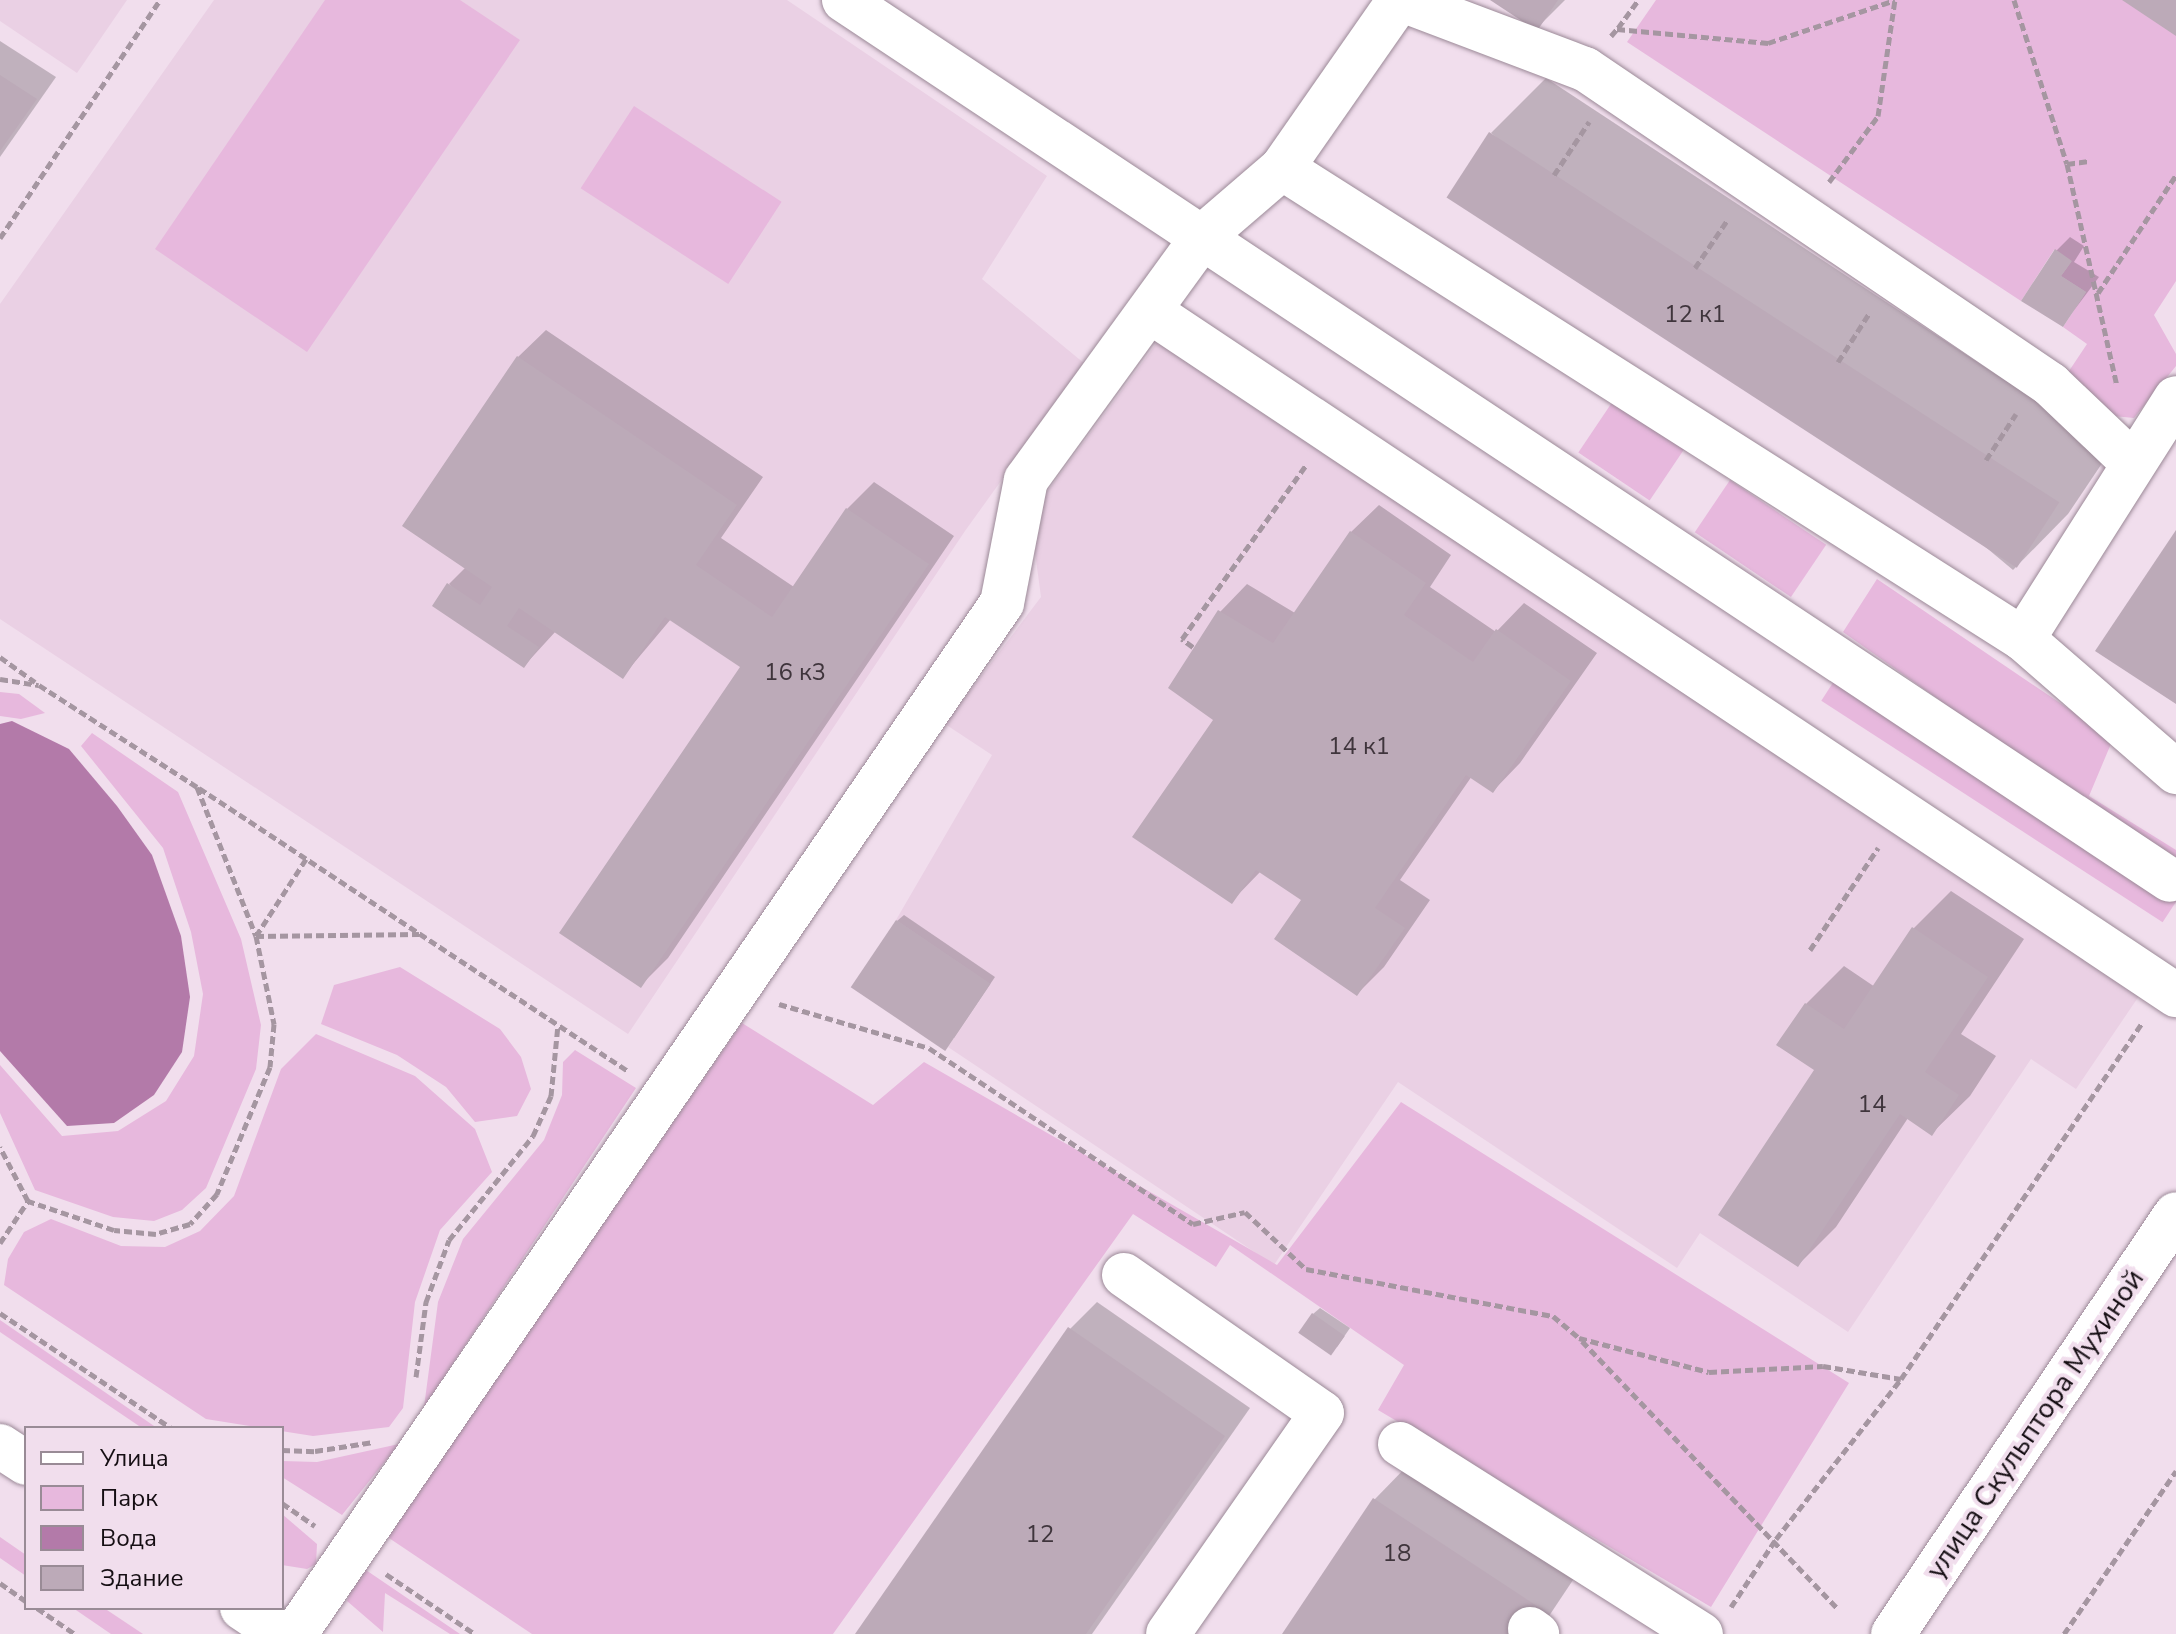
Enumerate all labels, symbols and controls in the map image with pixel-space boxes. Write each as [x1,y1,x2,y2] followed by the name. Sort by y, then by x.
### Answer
[1664,301,1726,329] house number: 12 к1
[764,659,826,687] house number: 16 к3
[1328,733,1390,761] house number: 14 к1
[1858,1091,1886,1119] house number: 14
[1919,1263,2151,1585] street label: улица Скульптора Мухиной
[24,1426,284,1610] legend
[100,1442,169,1474] text: Улица
[100,1482,158,1514] text: Парк
[1026,1521,1054,1549] house number: 12
[100,1522,157,1554] text: Вода
[1383,1540,1411,1568] house number: 18
[100,1562,184,1594] text: Здание

